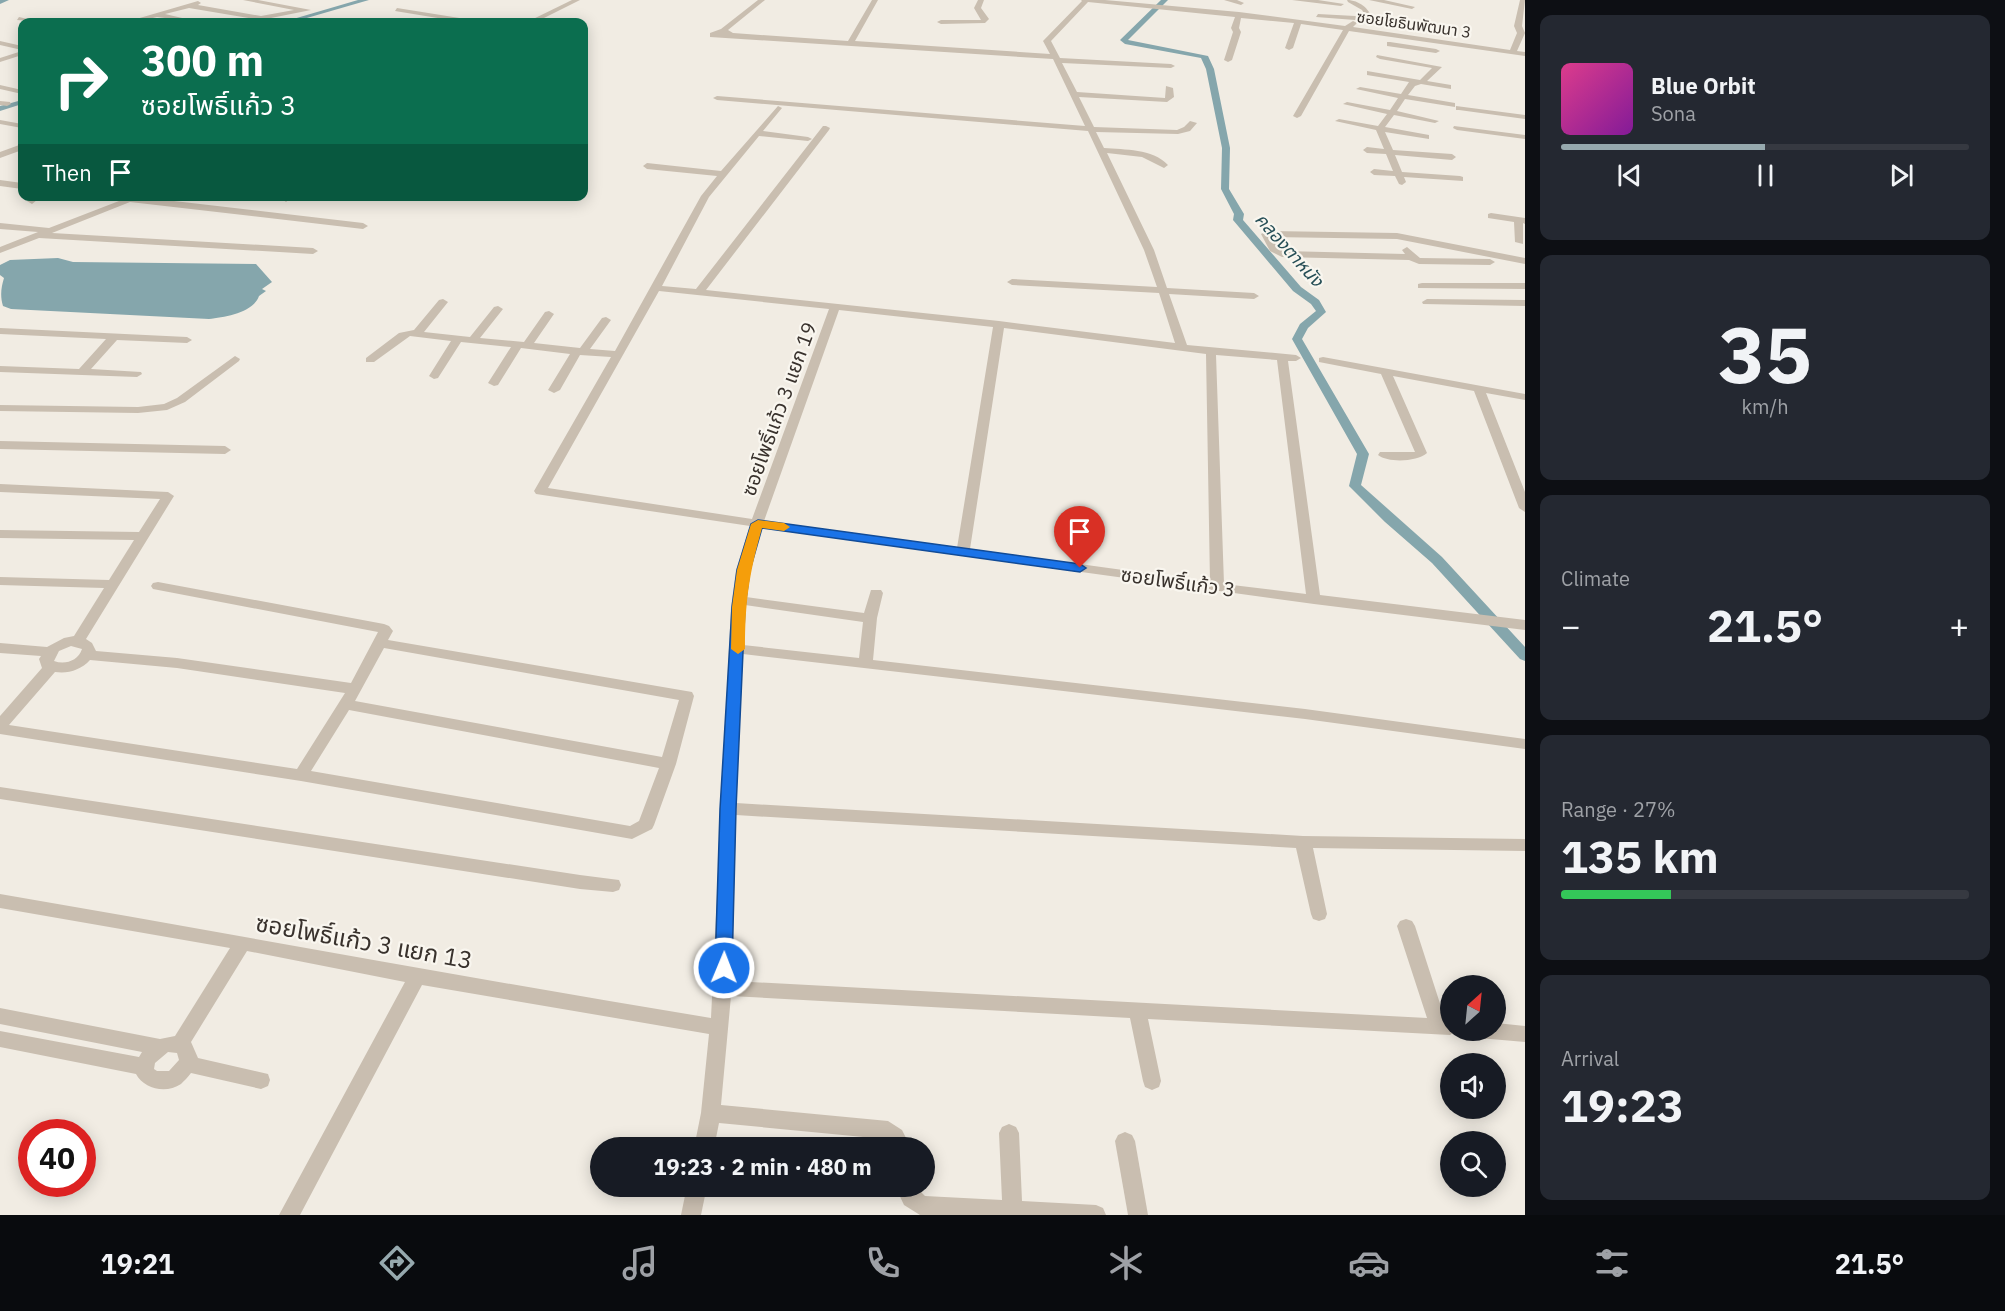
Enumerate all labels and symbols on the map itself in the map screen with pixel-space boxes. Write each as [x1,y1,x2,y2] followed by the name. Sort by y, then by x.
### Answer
[1356,6,1472,42] street label: ซอยโยธินพัฒนา 3
[1250,208,1329,292] water label: คลองตาหนัง
[735,318,823,499] street label: ซอยโพธิ์แก้ว 3 แยก 19
[1054,506,1105,568] pin
[1119,560,1237,603] street label: ซอยโพธิ์แก้ว 3
[253,906,475,976] street label: ซอยโพธิ์แก้ว 3 แยก 13
[692,936,756,1000] position arrow
[1440,975,1506,1041] north arrow
[18,1119,96,1197] speed limit sign: 40

